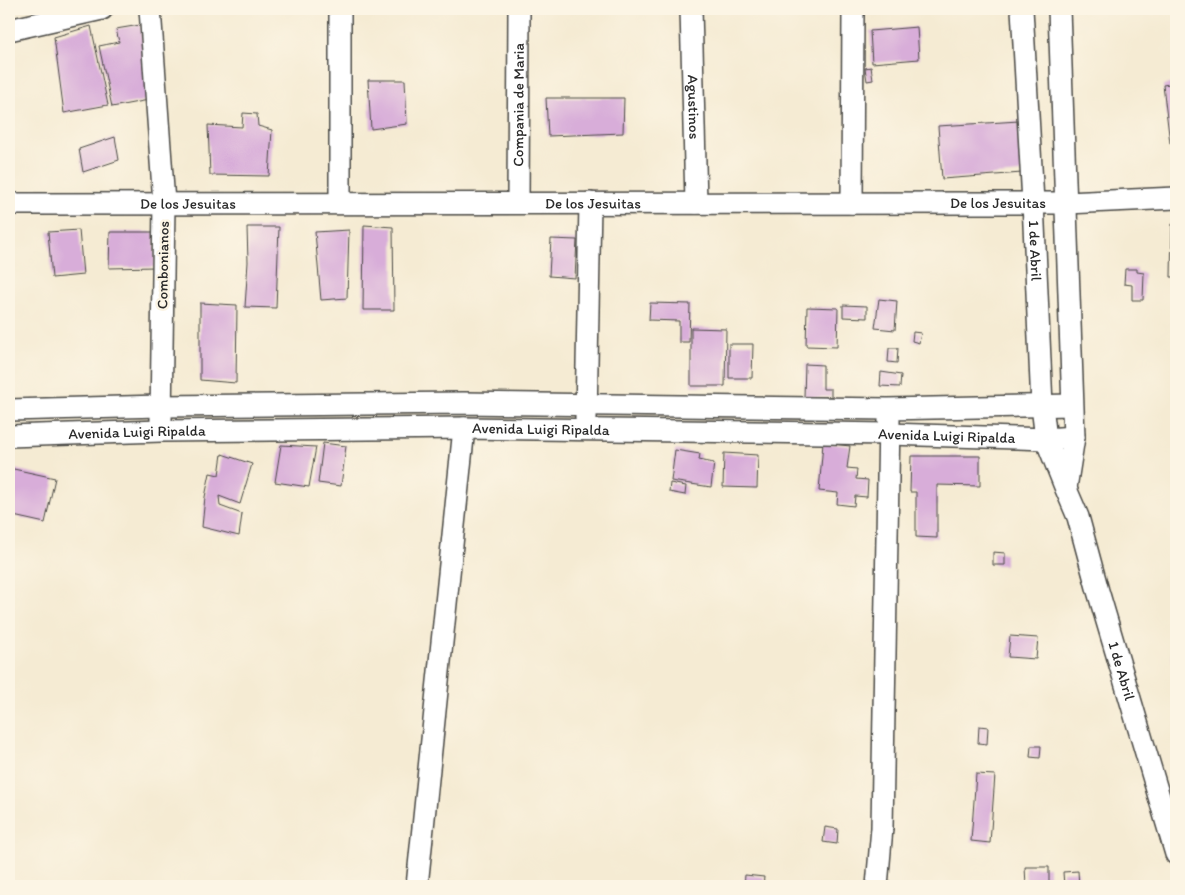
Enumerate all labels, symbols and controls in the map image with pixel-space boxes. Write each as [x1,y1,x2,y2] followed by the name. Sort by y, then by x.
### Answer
[509,43,528,167] street label: Compania de Maria
[684,74,703,140] street label: Agustinos
[545,194,641,212] street label: De los Jesuitas
[950,194,1046,212] street label: De los Jesuitas
[140,195,236,213] street label: De los Jesuitas
[153,220,173,309] street label: Combonianos
[1025,220,1046,282] street label: 1 de Abril
[472,419,610,439] street label: Avenida Luigi Ripalda
[68,422,206,443] street label: Avenida Luigi Ripalda
[878,425,1016,447] street label: Avenida Luigi Ripalda
[1104,639,1139,703] street label: 1 de Abril

